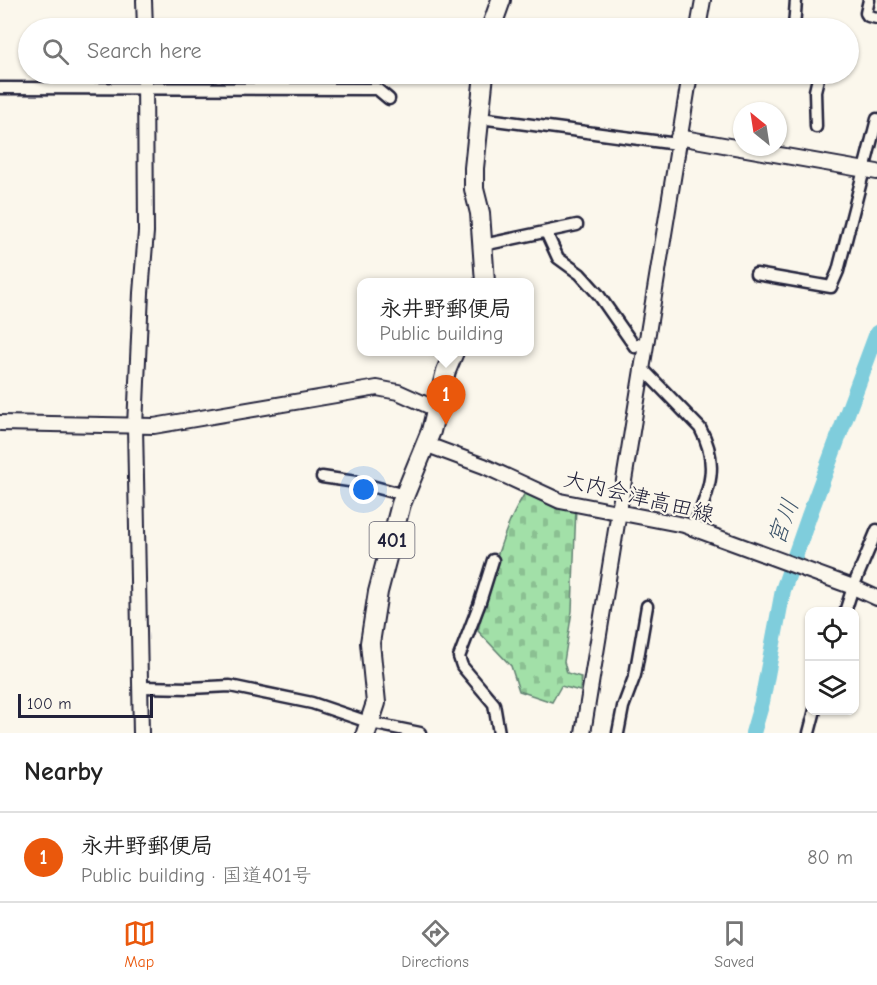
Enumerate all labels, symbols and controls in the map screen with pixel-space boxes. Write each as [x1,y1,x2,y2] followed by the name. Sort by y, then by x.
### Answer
[18,18,859,84] search box
[39,35,72,68] icon: search
[87,38,202,64] text: Search here
[733,102,787,156] north arrow
[357,278,534,356] popup
[379,296,512,322] text: 永井野郵便局
[379,322,503,345] text: Public building
[426,376,466,425] pin: 1
[561,466,717,528] street label: 大内会津高田線
[349,475,378,504] your location
[762,495,804,549] water label: 宮川
[370,522,414,558] road number: 401
[805,607,859,715] map controls
[805,607,859,661] button: locate
[805,661,859,715] button: layers
[18,691,153,718] scale bar
[27,695,71,713] text: 100 m
[24,757,103,787] text: Nearby
[81,833,213,859] text: 永井野郵便局
[40,846,47,869] text: 1
[807,846,853,869] text: 80 m
[81,864,312,887] text: Public building · 国道401号
[123,917,156,971] tab: Map
[401,917,469,971] tab: Directions
[714,917,754,971] tab: Saved

